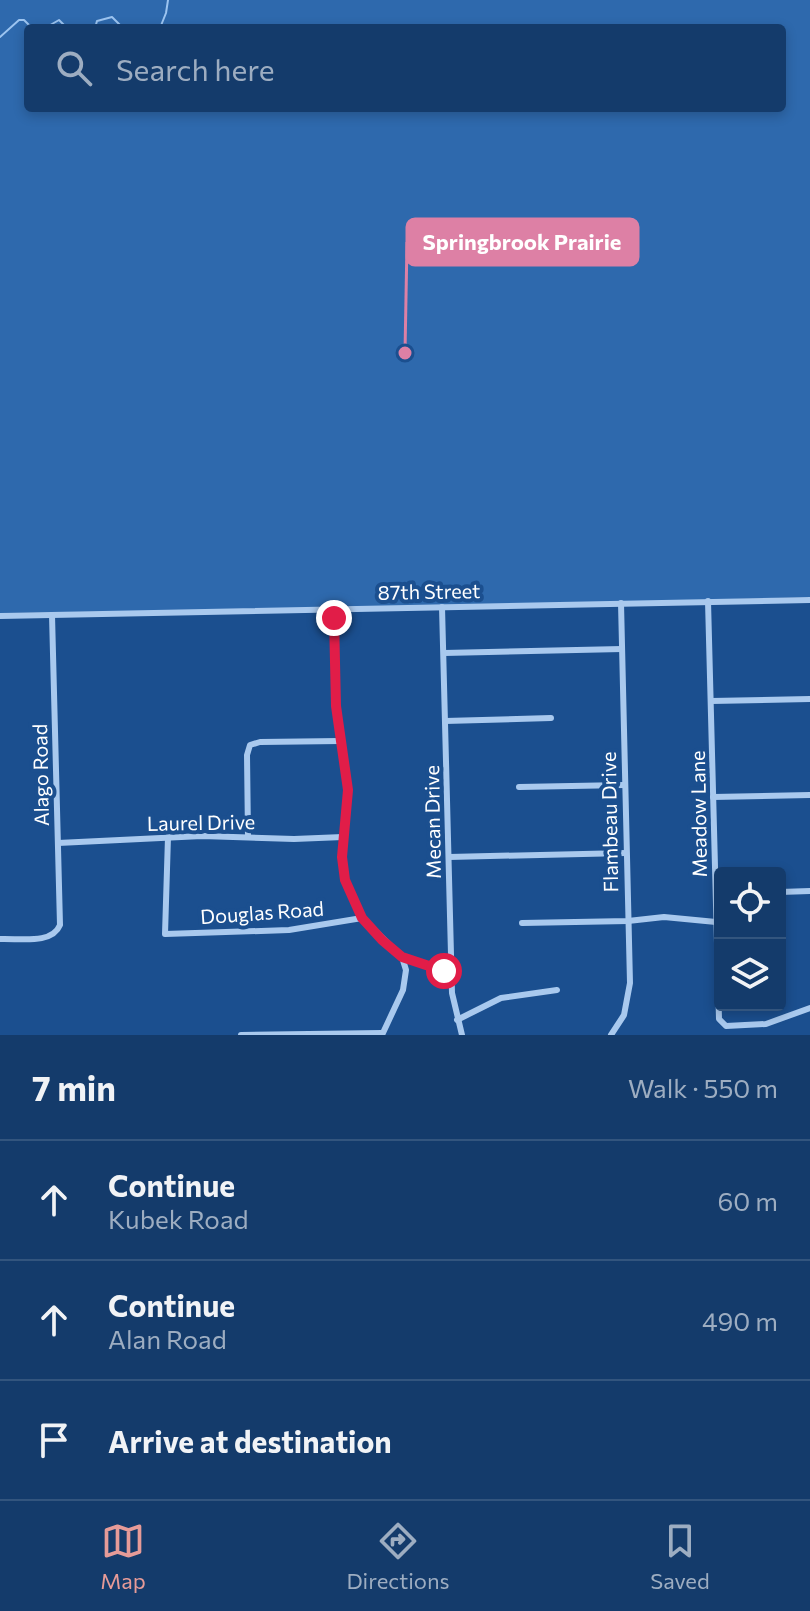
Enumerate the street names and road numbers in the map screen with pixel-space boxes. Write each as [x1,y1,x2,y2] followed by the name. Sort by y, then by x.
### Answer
[377,578,481,604] street label: 87th Street
[27,724,53,826] street label: Alago Road
[685,750,711,878] street label: Meadow Lane
[596,751,622,893] street label: Flambeau Drive
[419,765,445,879] street label: Mecan Drive
[147,809,255,835] street label: Laurel Drive
[199,896,325,928] street label: Douglas Road

